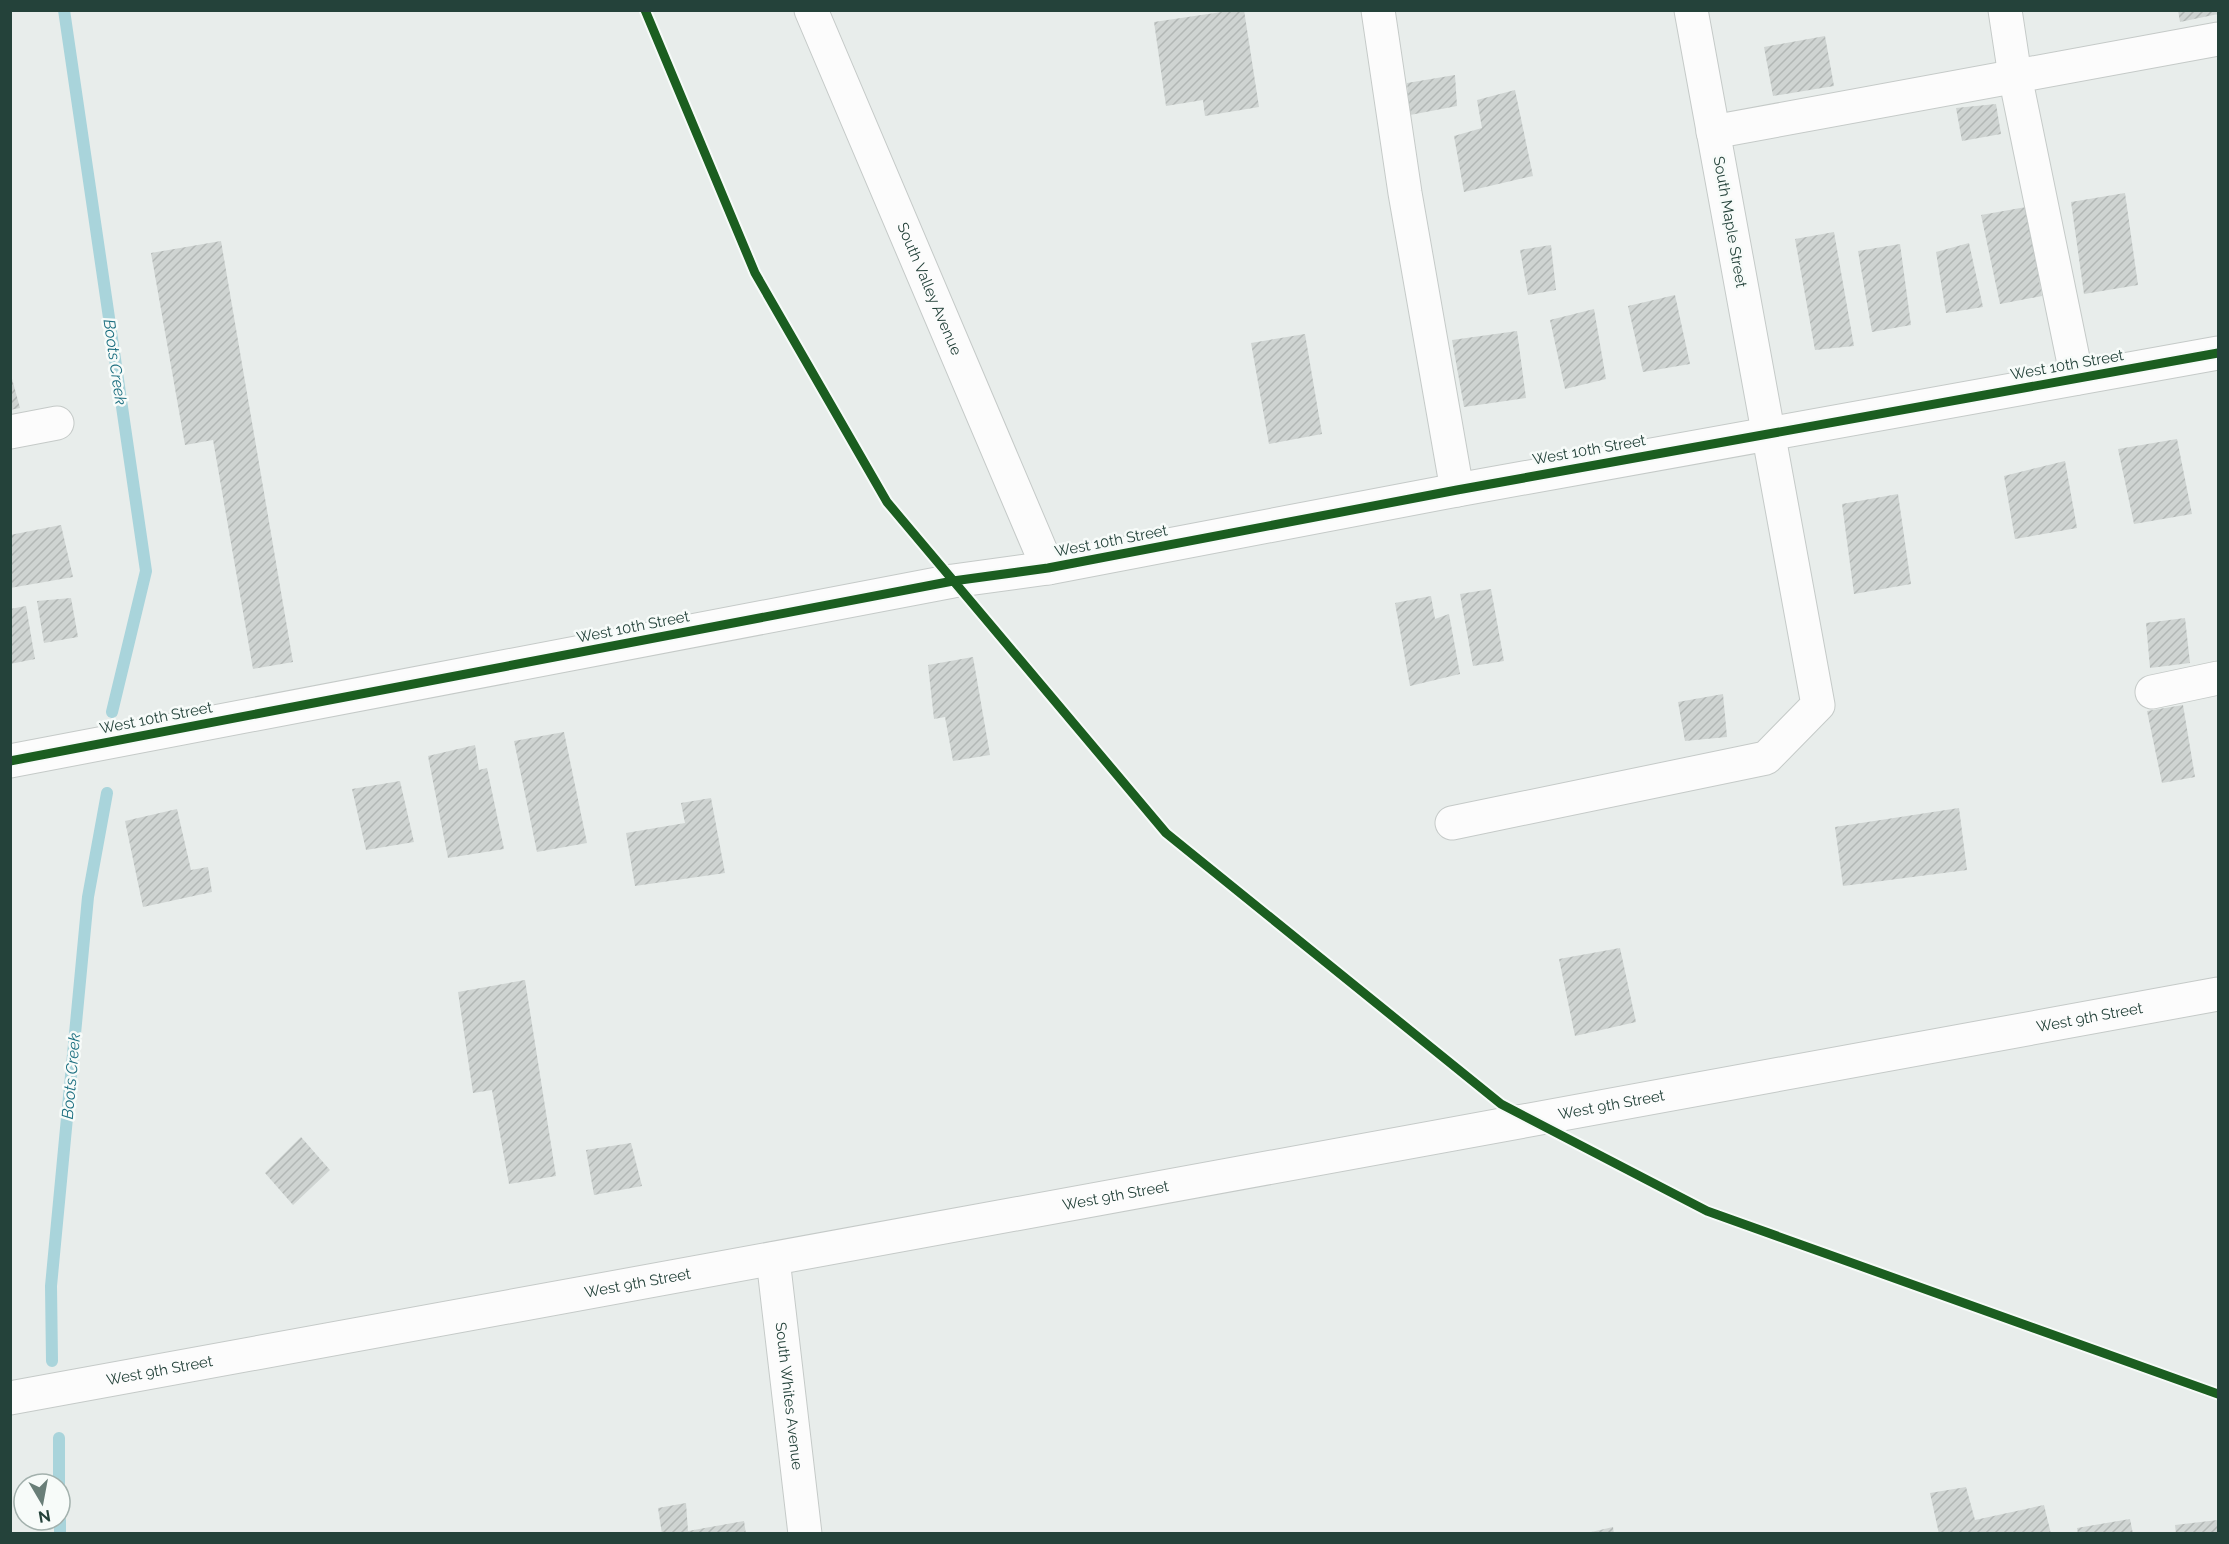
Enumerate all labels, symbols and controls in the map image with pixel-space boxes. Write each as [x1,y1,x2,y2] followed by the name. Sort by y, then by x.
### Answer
[1710,155,1750,289] street label: South Maple Street
[893,220,966,358] street label: South Valley Avenue
[100,318,130,407] water label: Boots Creek
[2009,346,2125,384] street label: West 10th Street
[1531,431,1647,469] street label: West 10th Street
[1053,521,1169,561] street label: West 10th Street
[575,607,691,647] street label: West 10th Street
[98,698,214,738] street label: West 10th Street
[2035,999,2144,1036] street label: West 9th Street
[58,1032,84,1120] water label: Boots Creek
[1557,1086,1666,1124] street label: West 9th Street
[1061,1177,1170,1214] street label: West 9th Street
[583,1265,692,1302] street label: West 9th Street
[771,1321,807,1471] street label: South Whites Avenue
[105,1352,214,1389] street label: West 9th Street
[12,1472,72,1532] north arrow
[37,1506,52,1527] text: N

